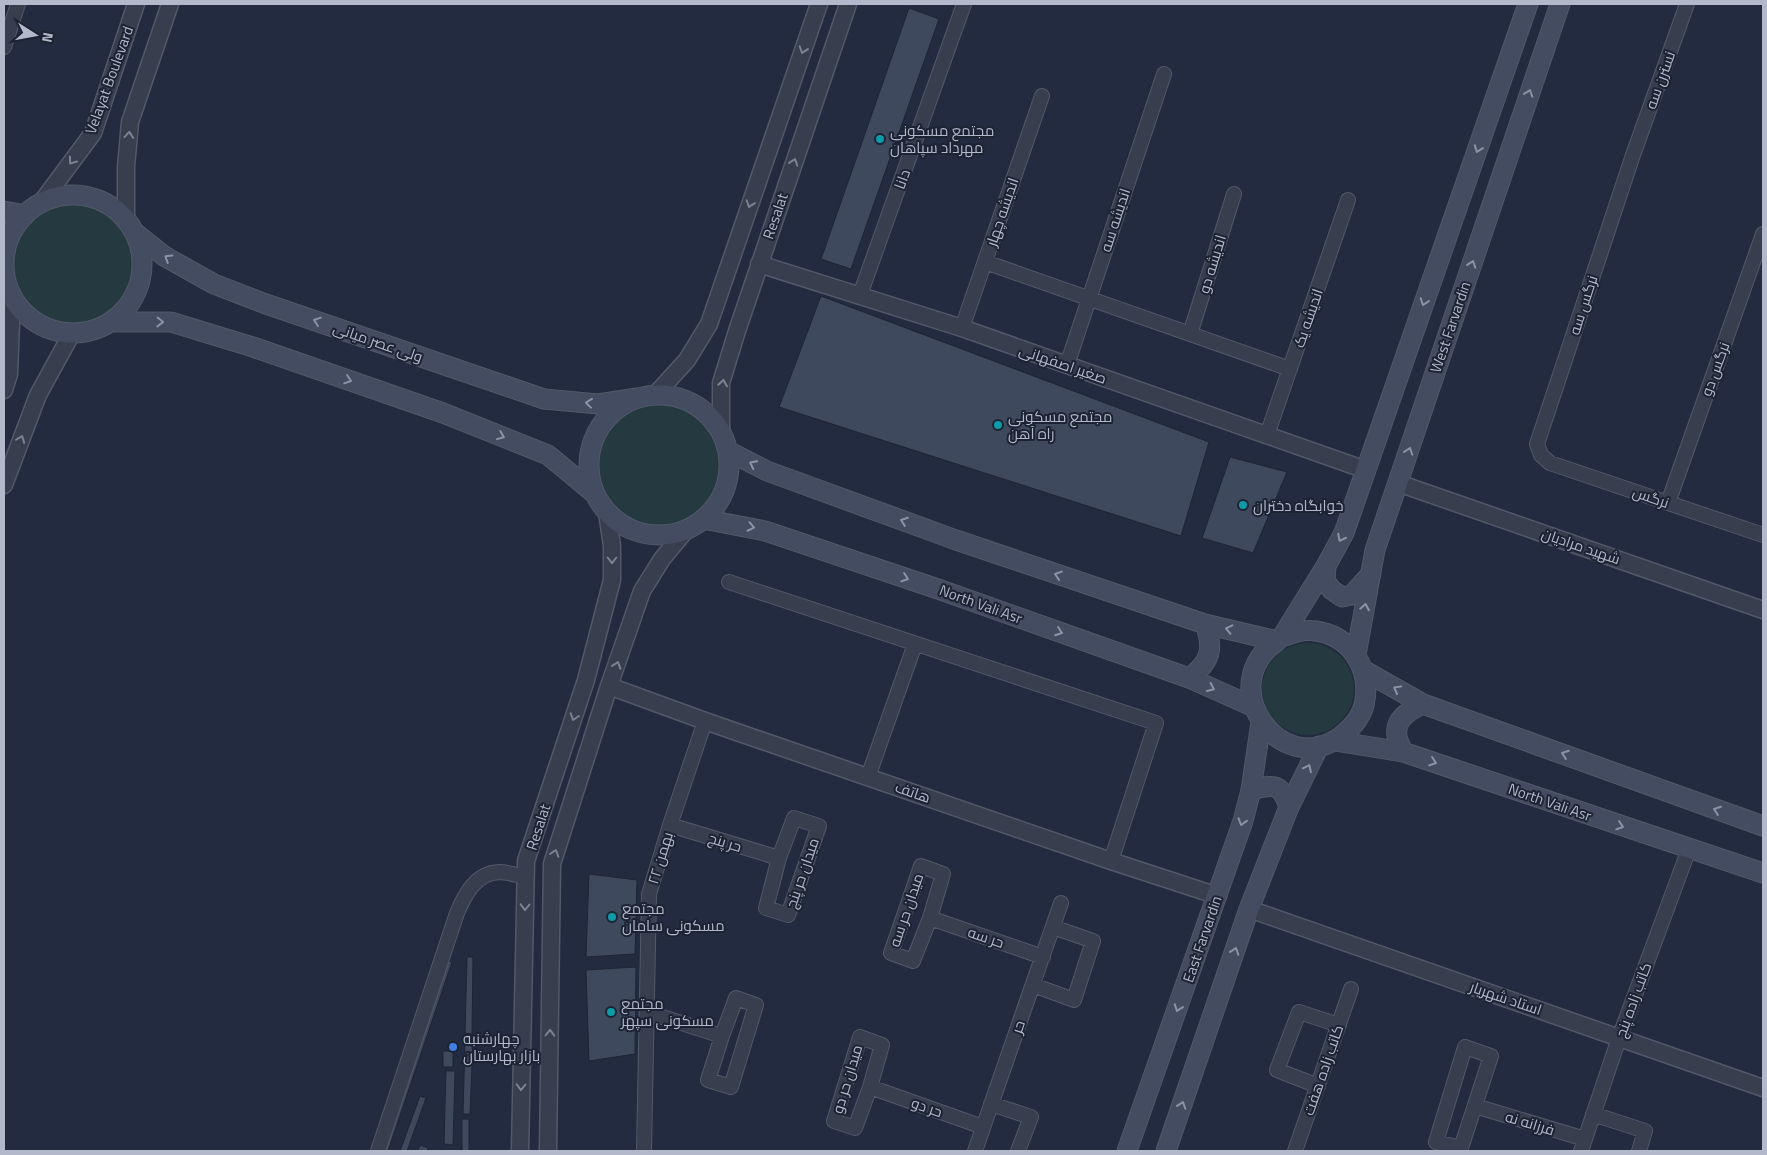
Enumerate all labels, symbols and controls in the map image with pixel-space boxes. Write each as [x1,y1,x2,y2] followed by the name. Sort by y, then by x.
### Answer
[10,10,60,60] north arrow
[79,23,139,137] street label: Velayat Boulevard
[37,31,59,44] text: N
[799,45,809,54] one-way arrow
[1639,48,1681,112] street label: نسترن سه
[1523,90,1533,98] one-way arrow
[890,119,994,159] place label: مجتمع مسکونی مهرداد سپاهان
[123,131,134,139] one-way arrow
[874,133,886,145] marker: مجتمع مسکونی مهرداد سپاهان
[1473,144,1483,153] one-way arrow
[69,155,78,165] one-way arrow
[788,158,798,167] one-way arrow
[888,166,916,192] street label: دانا
[979,174,1025,251] street label: اندیشه چهار
[1094,185,1136,255] street label: اندیشه سه
[756,189,794,242] street label: Resalat
[746,199,756,207] one-way arrow
[1192,232,1232,296] street label: اندیشه دو
[164,254,173,264] one-way arrow
[1466,260,1476,269] one-way arrow
[1563,272,1603,338] street label: نرگس سه
[1424,278,1476,376] street label: West Farvardin
[1287,285,1329,351] street label: اندیشه یک
[1420,298,1430,306] one-way arrow
[330,316,426,368] street label: ولی عصر میانی
[156,317,164,327] one-way arrow
[313,317,321,327] one-way arrow
[1016,338,1110,390] street label: صغیر اصفهانی
[1695,339,1735,399] street label: نرگس دو
[343,374,352,384] one-way arrow
[717,379,727,387] one-way arrow
[584,398,592,409] one-way arrow
[1008,405,1112,445] place label: مجتمع مسکونی راه آهن
[992,419,1004,431] marker: مجتمع مسکونی راه آهن
[496,430,505,440] one-way arrow
[15,435,25,444] one-way arrow
[1403,448,1413,456] one-way arrow
[749,460,758,470] one-way arrow
[1630,480,1672,514] street label: نرگس
[1253,494,1344,517] place label: خوابگاه دختران
[1237,499,1249,511] marker: خوابگاه دختران
[901,517,909,527] one-way arrow
[747,522,755,532] one-way arrow
[1539,522,1623,570] street label: شهید مرادیان
[1337,533,1347,542] one-way arrow
[607,556,617,564] one-way arrow
[1054,570,1063,580] one-way arrow
[901,572,909,582] one-way arrow
[936,578,1026,630] street label: North Vali Asr
[1359,603,1369,612] one-way arrow
[1225,624,1234,635] one-way arrow
[1054,626,1063,636] one-way arrow
[611,662,621,670] one-way arrow
[1206,681,1215,692] one-way arrow
[1394,685,1403,695] one-way arrow
[570,713,580,721] one-way arrow
[1561,750,1569,760] one-way arrow
[1428,757,1437,767] one-way arrow
[1302,764,1312,773] one-way arrow
[892,775,934,809] street label: هاتف
[1505,777,1595,827] street label: North Vali Asr
[520,800,556,853] street label: Resalat
[1714,806,1722,816] one-way arrow
[1238,817,1248,825] one-way arrow
[1616,820,1624,830] one-way arrow
[705,826,745,858] street label: حر پنج
[641,829,679,887] street label: ۲۲ بهمن
[779,835,825,911] street label: میدان حر پنج
[550,849,560,858] one-way arrow
[883,870,929,950] street label: میدان حر سه
[1176,893,1228,985] street label: East Farvardin
[622,897,725,937] place label: مجتمع مسکونی سامان
[520,904,530,911] one-way arrow
[606,911,618,923] marker: مجتمع مسکونی سامان
[965,920,1007,954] street label: حر سه
[1229,948,1239,956] one-way arrow
[1609,959,1657,1041] street label: کاتب زاده پنج
[1466,975,1545,1021] street label: استاد شهریار
[620,992,714,1032] place label: مجتمع مسکونی سپهر
[1174,1003,1184,1012] one-way arrow
[605,1006,617,1018] marker: مجتمع مسکونی سپهر
[1005,1017,1031,1038] street label: حر
[1297,1022,1349,1118] street label: کاتب زاده هفت
[463,1027,540,1067] place label: چهارشنبه بازار بهارستان
[545,1028,555,1036] one-way arrow
[447,1041,459,1053] marker: چهارشنبه بازار بهارستان
[826,1042,868,1116] street label: میدان حر دو
[516,1083,527,1091] one-way arrow
[908,1091,946,1123] street label: حر دو
[1176,1101,1186,1110] one-way arrow
[1503,1105,1557,1141] street label: فرزانه نه

